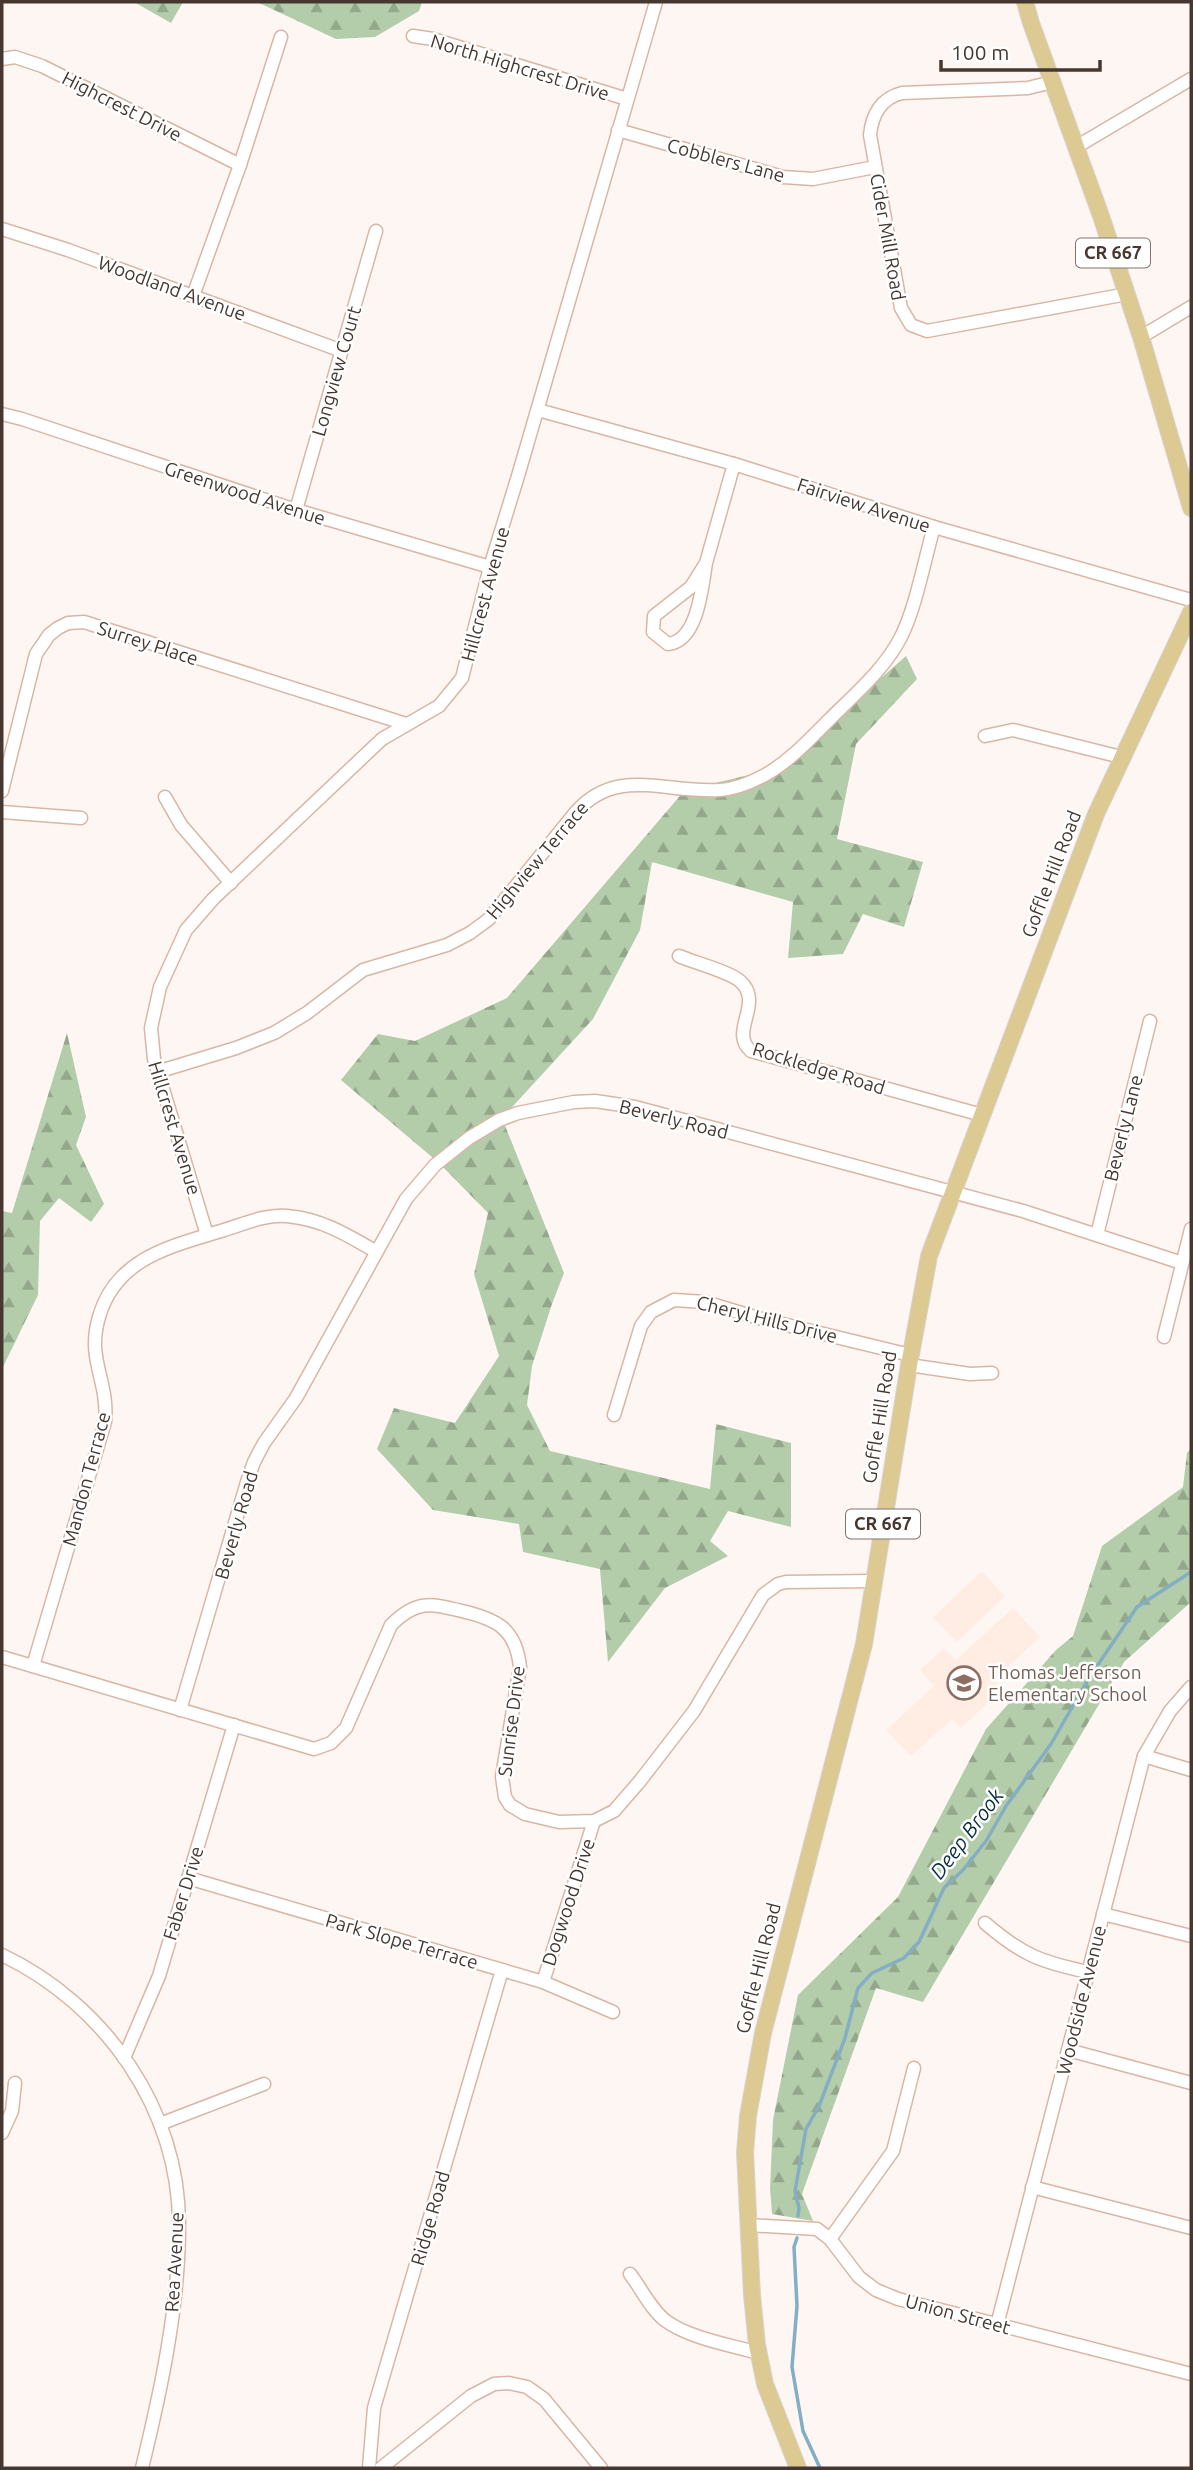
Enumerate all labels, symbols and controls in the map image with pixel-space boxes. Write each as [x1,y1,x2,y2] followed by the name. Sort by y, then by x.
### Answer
[941,28,1100,72] scale bar
[428,29,612,105] street label: North Highcrest Drive
[951,40,1009,64] text: 100 m
[59,66,185,146] street label: Highcrest Drive
[665,134,787,186] street label: Cobblers Lane
[866,172,910,302] street label: Cider Mill Road
[1076,239,1150,268] road number: CR 667
[95,251,249,325] street label: Woodland Avenue
[307,303,365,439] street label: Longview Court
[162,457,328,529] street label: Greenwood Avenue
[795,473,933,537] street label: Fairview Avenue
[456,524,514,664] street label: Hillcrest Avenue
[95,616,201,670] street label: Surrey Place
[481,797,593,923] street label: Highview Terrace
[1017,808,1085,940] street label: Goffle Hill Road
[750,1037,888,1099] street label: Rockledge Road
[144,1059,206,1197] street label: Hillcrest Avenue
[1099,1073,1147,1183] street label: Beverly Lane
[617,1095,731,1143] street label: Beverly Road
[694,1291,840,1347] street label: Cheryl Hills Drive
[858,1349,900,1485] street label: Goffle Hill Road
[58,1409,114,1549] street label: Mandon Terrace
[210,1468,262,1582] street label: Beverly Road
[846,1510,920,1539] road number: CR 667
[988,1661,1147,1705] place label: Thomas Jefferson Elementary School
[493,1664,529,1778] street label: Sunrise Drive
[945,1664,983,1702] school or university icon: Thomas Jefferson Elementary School
[925,1783,1008,1883] water label: Deep Brook
[537,1835,599,1969] street label: Dogwood Drive
[158,1843,208,1943] street label: Faber Drive
[731,1900,785,2036] street label: Goffle Hill Road
[323,1909,481,1973] street label: Park Slope Terrace
[1052,1923,1110,2077] street label: Woodside Avenue
[406,2168,454,2268] street label: Ridge Road
[160,2211,188,2313] street label: Rea Avenue
[903,2289,1013,2339] street label: Union Street

